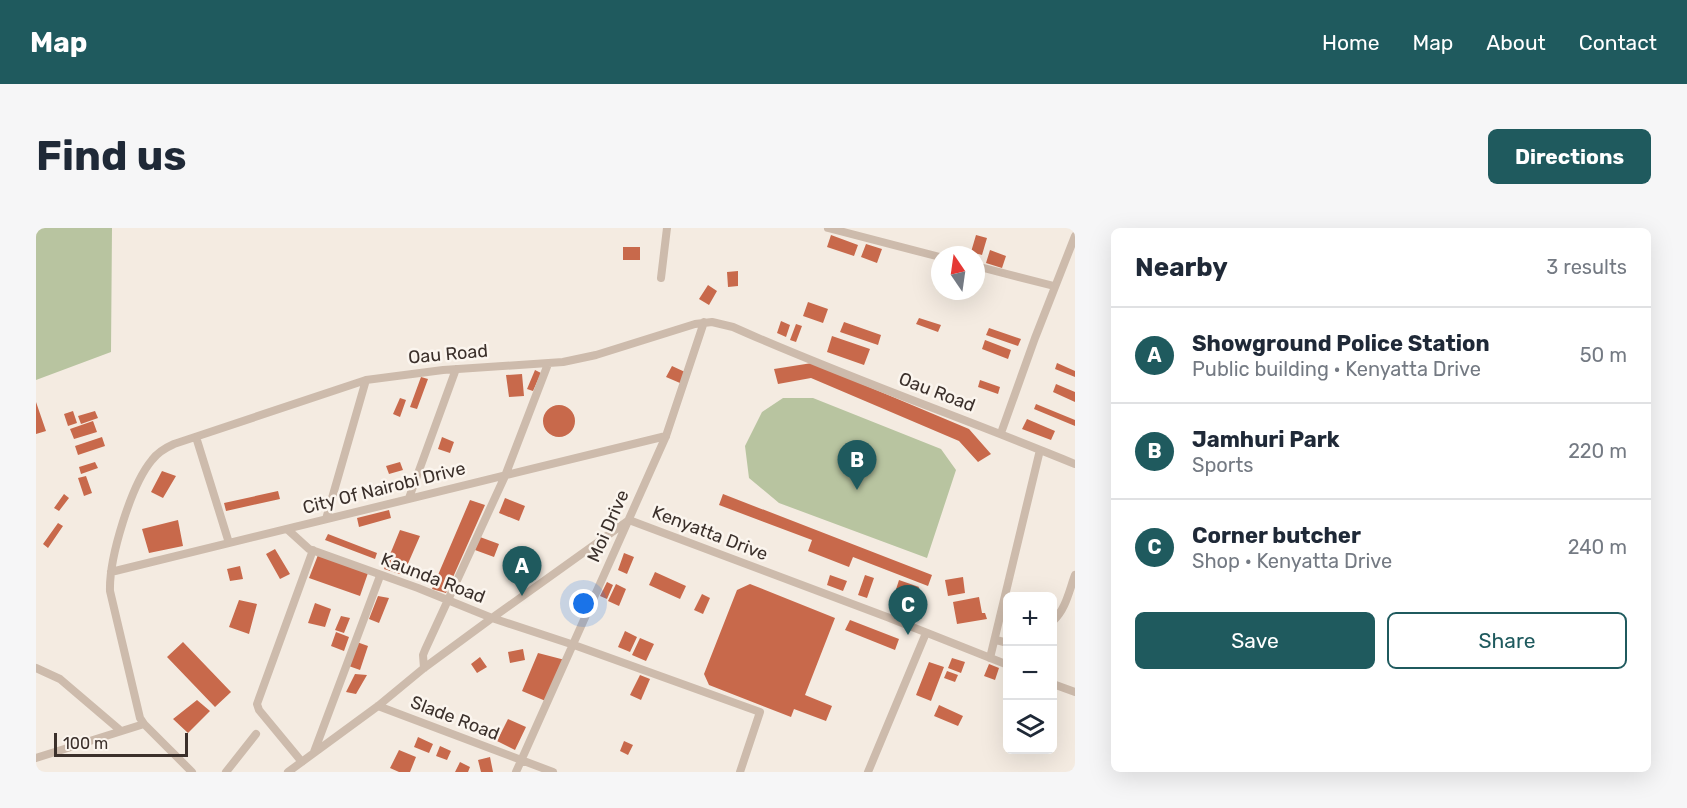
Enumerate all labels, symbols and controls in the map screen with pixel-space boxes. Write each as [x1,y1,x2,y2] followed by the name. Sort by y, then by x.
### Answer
[30,26,87,59] text: Map
[1322,30,1379,55] text: Home
[1412,30,1453,55] text: Map
[1486,30,1546,55] text: About
[1579,30,1657,55] text: Contact
[1488,129,1651,184] button: Directions
[36,131,187,181] text: Find us
[931,246,985,300] north arrow
[1135,252,1228,283] text: Nearby
[1546,255,1627,279] text: 3 results
[1192,330,1490,357] text: Showground Police Station
[407,340,489,368] street label: Oau Road
[1147,343,1162,367] text: A
[1580,343,1627,367] text: 50 m
[1192,357,1481,381] text: Public building · Kenyatta Drive
[896,367,978,417] street label: Oau Road
[1192,426,1340,453] text: Jamhuri Park
[1147,439,1162,463] text: B
[1568,439,1627,463] text: 220 m
[838,440,876,490] pin: B
[1192,453,1253,477] text: Sports
[300,457,468,519] street label: City Of Nairobi Drive
[582,486,634,566] street label: Moi Drive
[649,501,771,565] street label: Kenyatta Drive
[1192,522,1361,549] text: Corner butcher
[1147,535,1162,559] text: C
[1568,535,1627,559] text: 240 m
[502,546,542,596] pin: A
[378,548,488,608] street label: Kaunda Road
[1192,549,1392,573] text: Shop · Kenyatta Drive
[888,586,928,635] pin: C
[569,589,598,618] your location
[1003,592,1057,754] map controls
[1003,592,1057,646] button: +
[1135,612,1375,669] button: Save
[1387,612,1627,669] button: Share
[1003,646,1057,700] button: −
[407,691,503,745] street label: Slade Road
[1003,700,1057,754] button: layers
[54,730,188,758] scale bar
[63,734,108,753] text: 100 m

